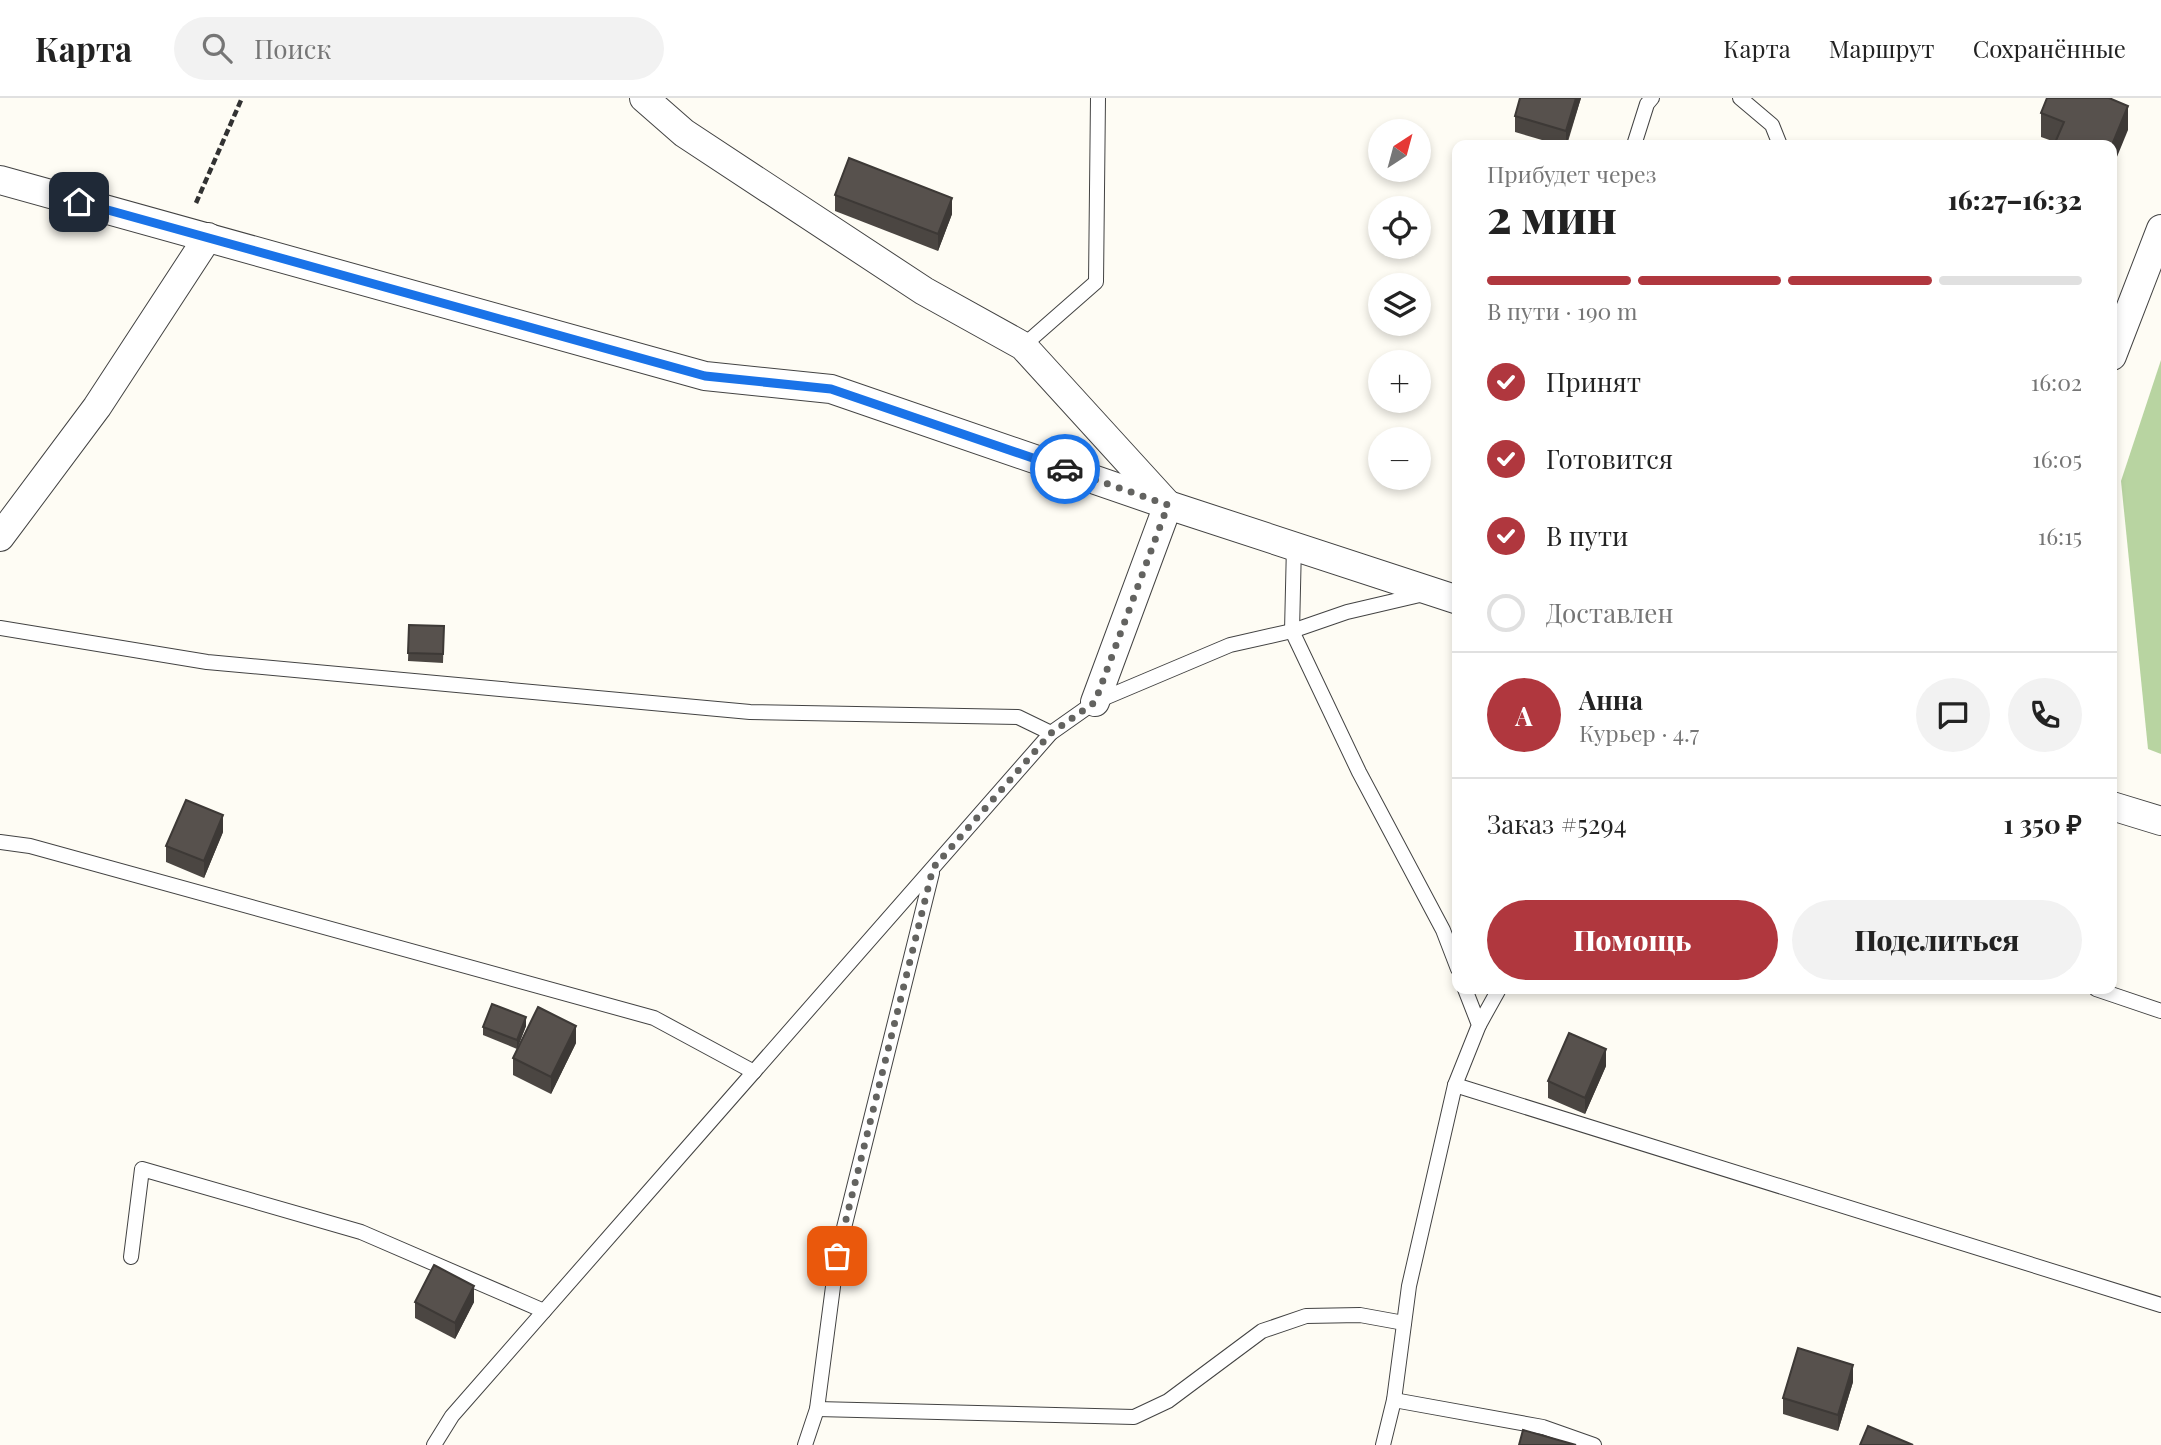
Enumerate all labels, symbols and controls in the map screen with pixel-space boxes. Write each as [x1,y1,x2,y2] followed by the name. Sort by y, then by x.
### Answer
[174,17,664,80] search box
[35,26,132,70] text: Карта
[198,29,236,67] icon: search
[254,31,331,66] text: Поиск
[1723,32,1791,64] text: Карта
[1829,32,1935,64] text: Маршрут
[1973,32,2126,64] text: Сохранённые
[1368,119,1432,182] north arrow
[1368,119,1431,490] map controls
[1487,158,1656,189] text: Прибудет через
[49,172,109,232] pin
[1948,182,2082,217] text: 16:27–16:32
[60,183,98,221] icon: home
[1487,184,1617,246] text: 2 мин
[1368,196,1431,259] button: locate
[1368,273,1431,336] button: layers
[1487,295,1638,326] text: В пути · 190 m
[1368,350,1431,413] button: +
[1487,363,1525,401] icon: check
[1546,364,1641,399] text: Принят
[2031,366,2082,397] text: 16:02
[1368,427,1431,490] button: −
[1030,434,1100,504] courier
[1487,440,1525,478] icon: check
[1546,441,1673,476] text: Готовится
[2032,443,2082,474] text: 16:05
[1046,450,1084,488] icon: car
[1487,517,1525,555] icon: check
[1546,518,1628,553] text: В пути
[2038,520,2082,551] text: 16:15
[1546,595,1673,630] text: Доставлен
[1916,678,1990,752] button: chat
[2008,678,2082,752] button: phone
[1579,682,1643,717] text: Анна
[1515,698,1533,733] text: А
[1579,717,1699,748] text: Курьер · 4.7
[1487,806,1627,841] text: Заказ #5294
[2004,806,2082,841] text: 1 350 ₽
[1487,900,1778,980] button: Помощь
[1792,900,2082,980] button: Поделиться
[807,1226,867,1286] pin
[818,1237,856,1275] icon: bag

